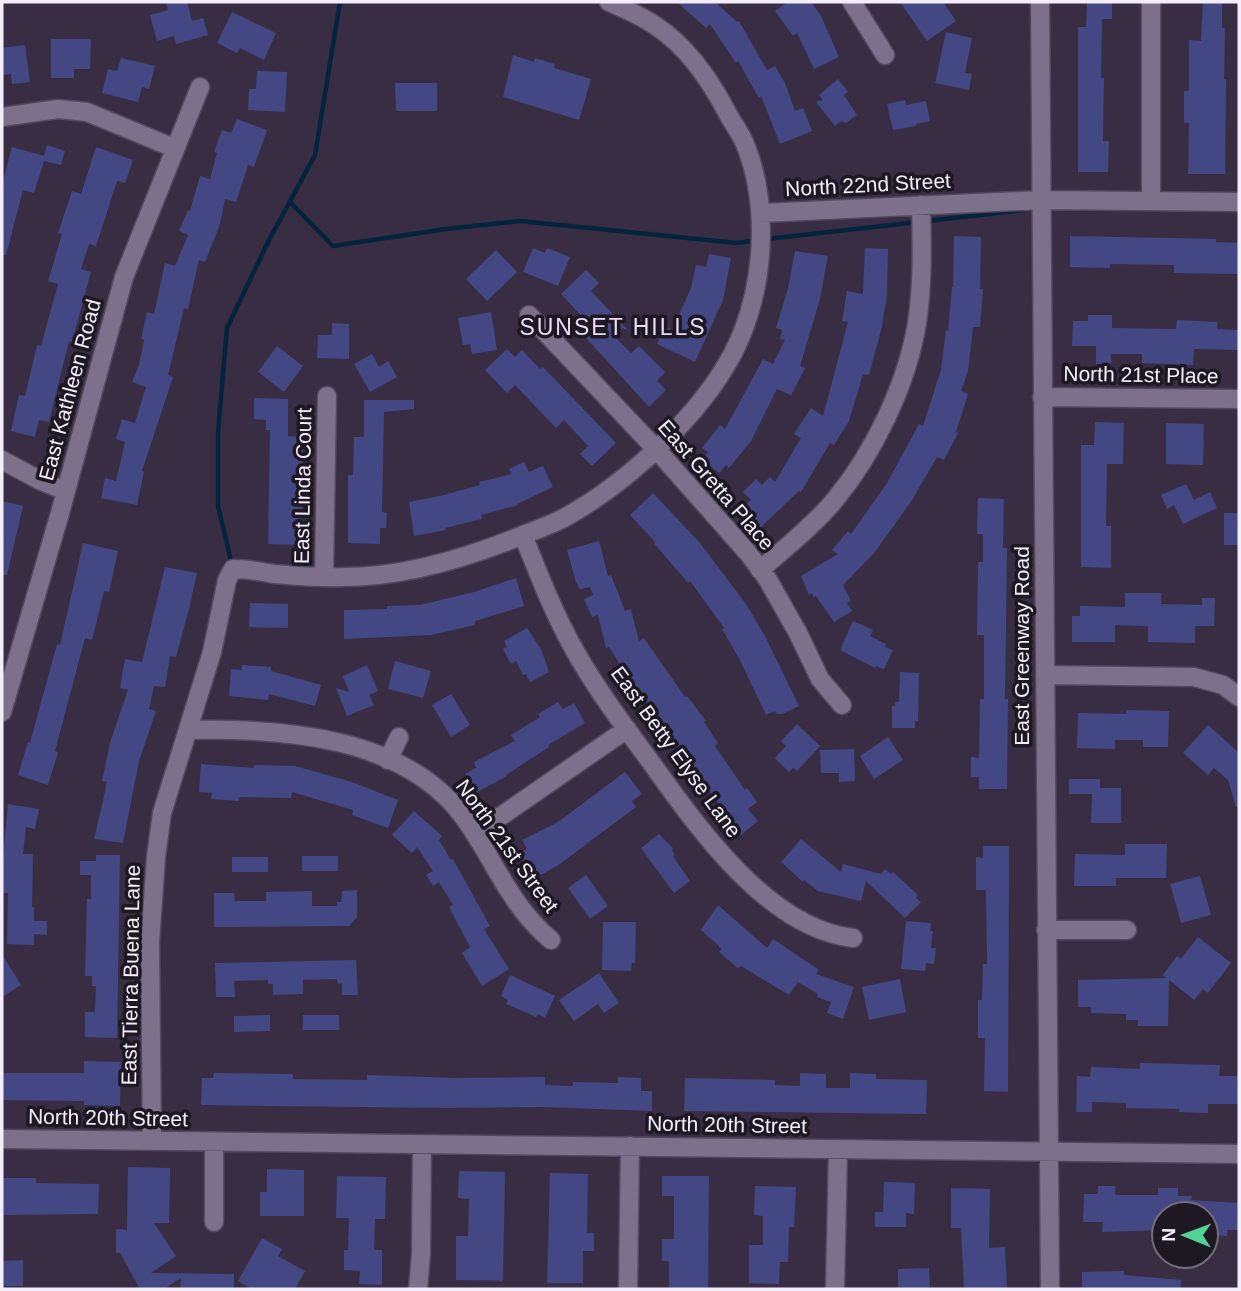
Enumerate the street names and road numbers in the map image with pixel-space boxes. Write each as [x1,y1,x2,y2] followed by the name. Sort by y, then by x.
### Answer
[785,169,952,200] street label: North 22nd Street
[34,297,105,483] street label: East Kathleen Road
[1063,362,1219,387] street label: North 21st Place
[290,407,315,564] street label: East Linda Court
[654,415,779,554] street label: East Gretta Place
[1010,546,1033,746] street label: East Greenway Road
[607,662,746,842] street label: East Betty Elyse Lane
[451,775,563,917] street label: North 21st Street
[117,864,144,1086] street label: East Tierra Buena Lane
[28,1105,188,1130] street label: North 20th Street
[647,1112,807,1137] street label: North 20th Street

